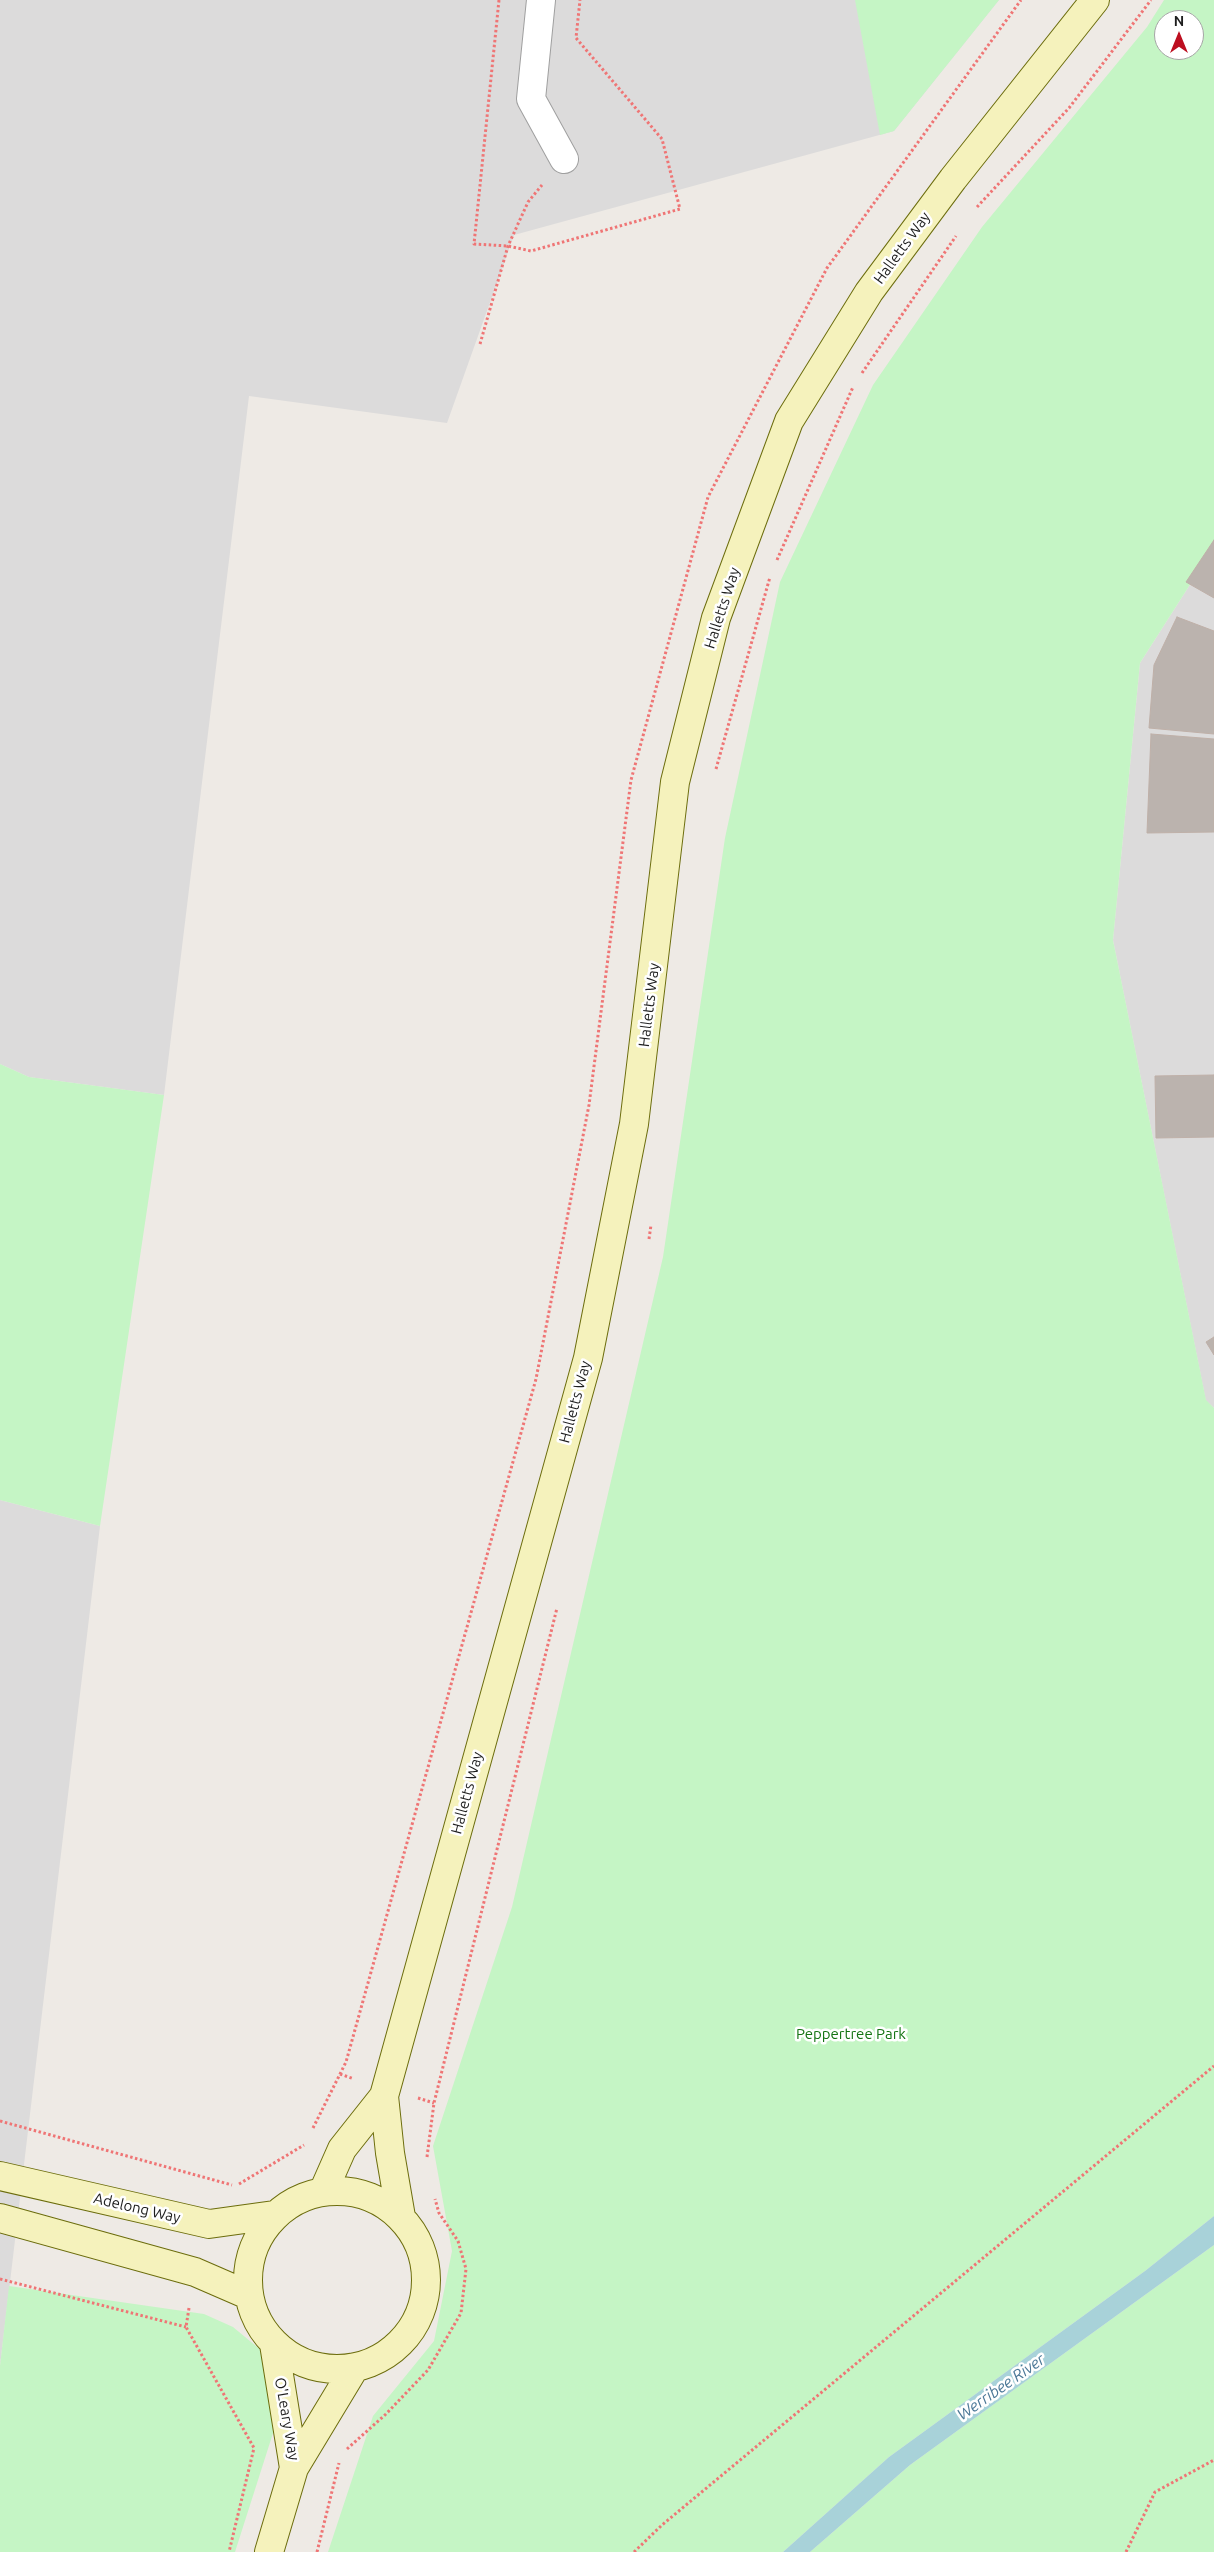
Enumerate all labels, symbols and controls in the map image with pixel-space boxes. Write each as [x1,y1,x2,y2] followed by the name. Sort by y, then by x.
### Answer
[1154,10,1204,60] north arrow
[1174,13,1184,29] text: N
[870,209,934,287] street label: Halletts Way
[700,565,744,651] street label: Halletts Way
[635,962,663,1048] street label: Halletts Way
[555,1359,595,1445] street label: Halletts Way
[447,1750,487,1836] street label: Halletts Way
[796,2025,906,2043] park label: Peppertree Park
[92,2189,182,2227] street label: Adelong Way
[954,2350,1048,2424] water label: Werribee River
[271,2376,303,2462] street label: O'Leary Way

